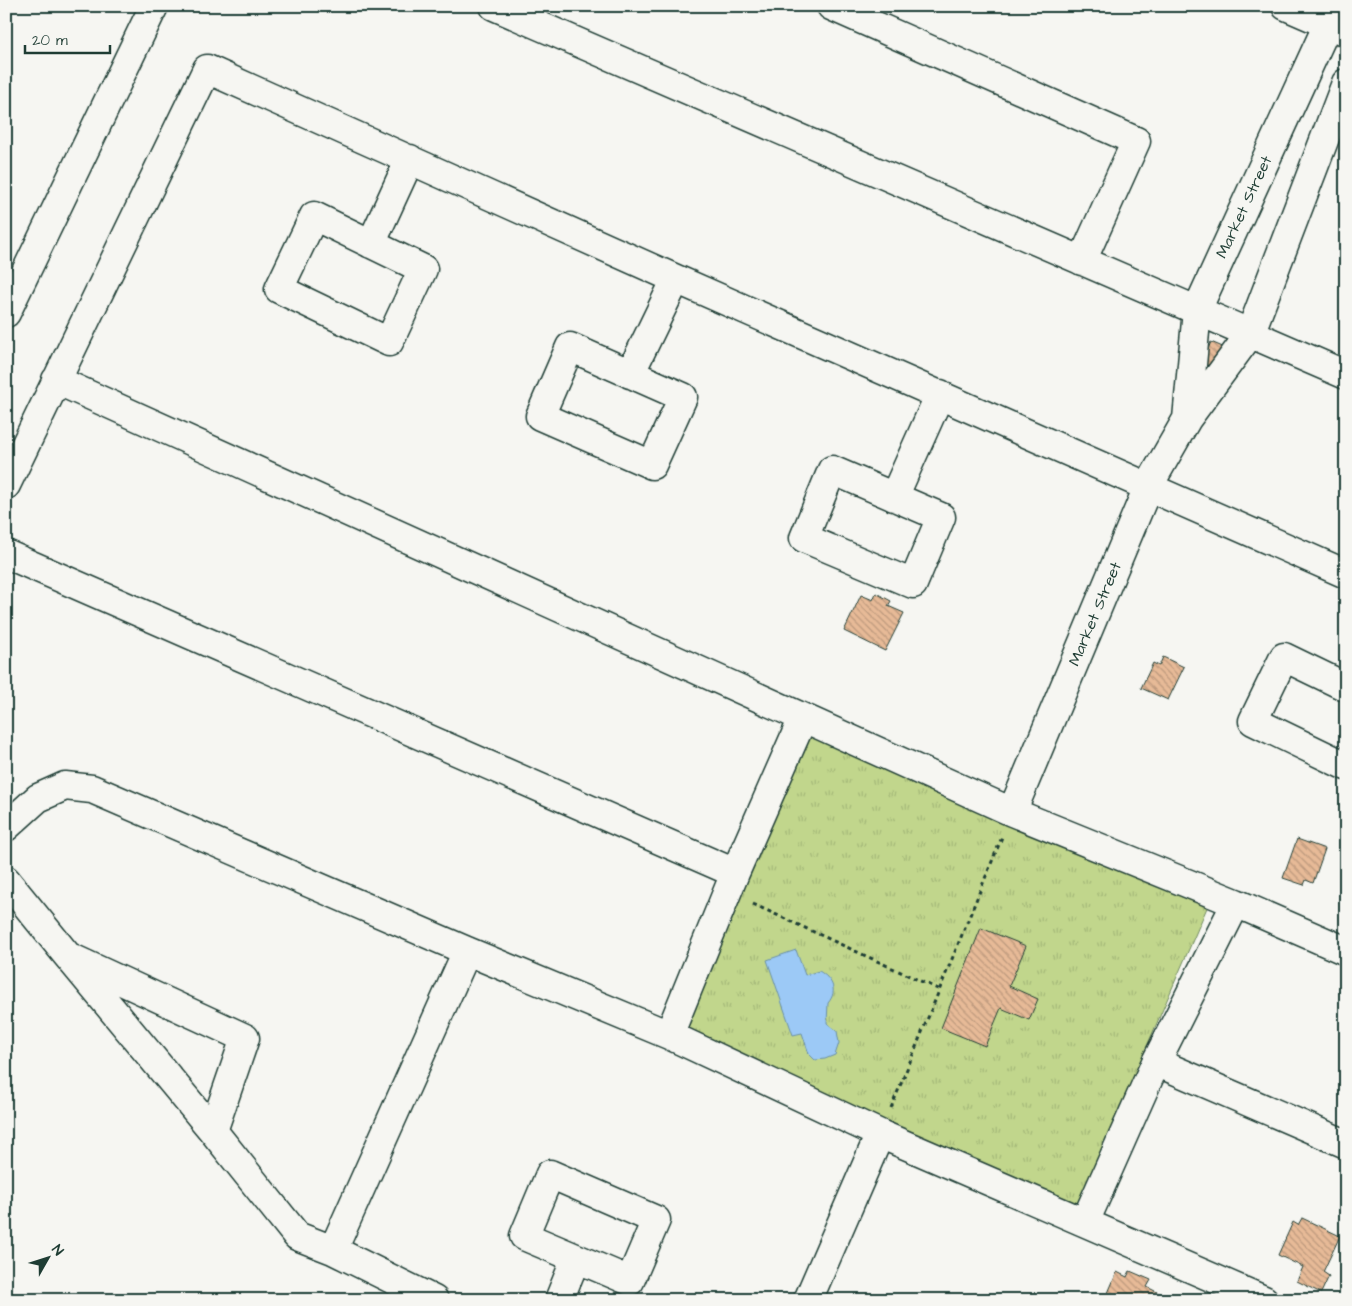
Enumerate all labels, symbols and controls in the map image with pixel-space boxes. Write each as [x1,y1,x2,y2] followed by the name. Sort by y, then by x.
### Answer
[25,22,110,54] scale bar
[32,30,68,51] text: 20 m
[1211,152,1278,262] street label: Market Street
[1063,558,1127,669] street label: Market Street
[22,1234,72,1284] north arrow
[47,1241,68,1260] text: N

